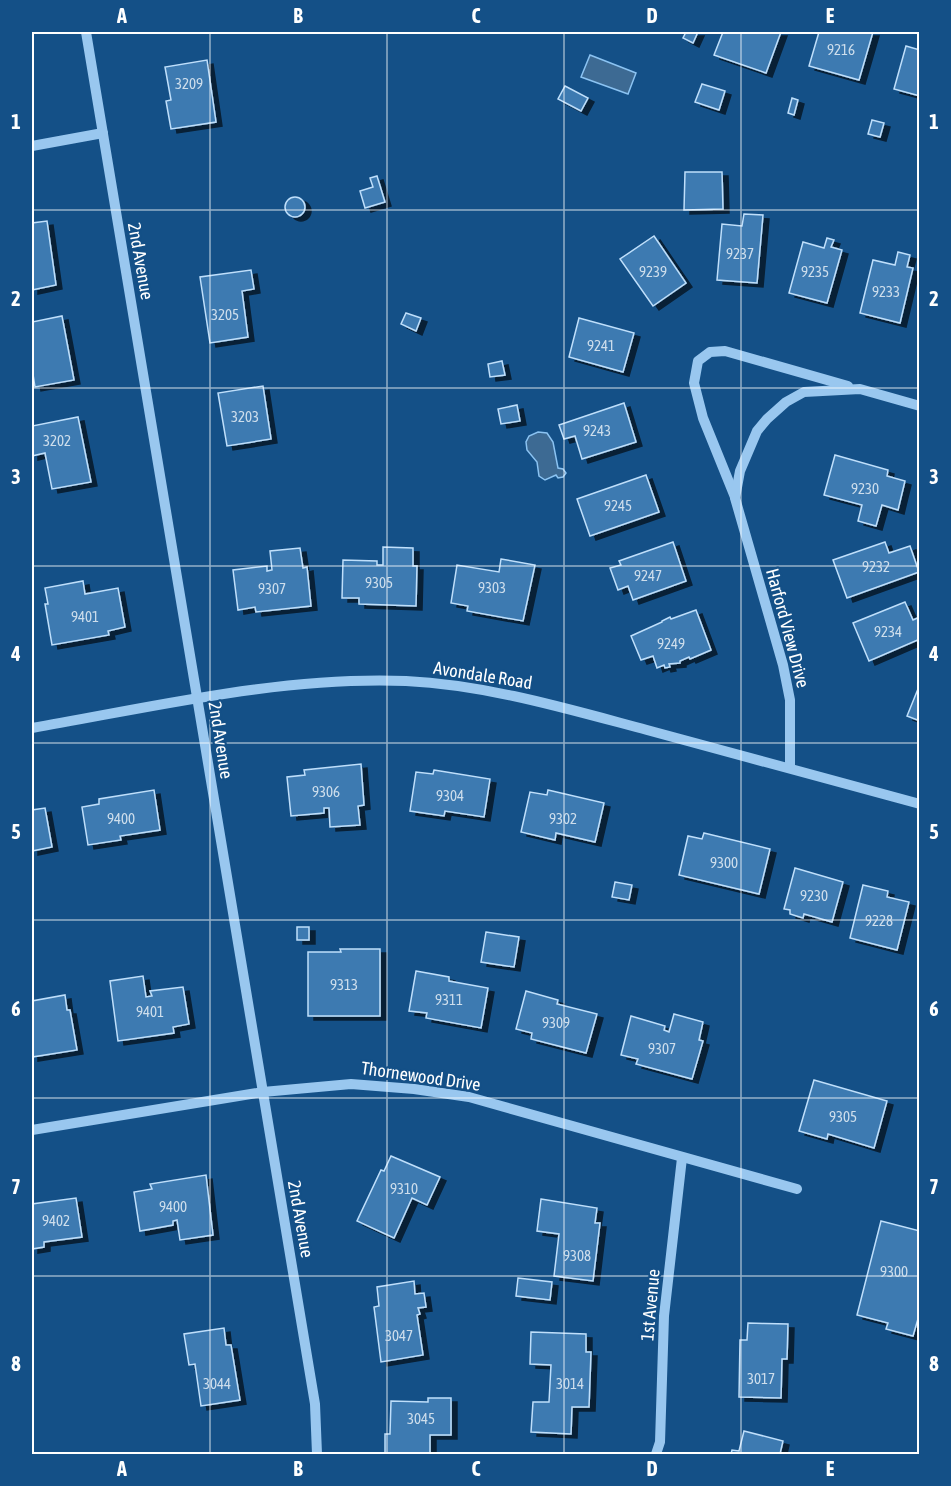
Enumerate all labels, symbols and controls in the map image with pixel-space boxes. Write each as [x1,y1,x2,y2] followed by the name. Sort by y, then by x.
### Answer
[116,4,127,27] text: A
[293,4,303,27] text: B
[472,4,481,27] text: C
[646,4,658,27] text: D
[826,4,835,27] text: E
[827,41,855,58] house number: 9216
[175,75,203,92] house number: 3209
[11,110,21,133] text: 1
[929,110,939,133] text: 1
[124,221,158,301] street label: 2nd Avenue
[726,245,754,262] house number: 9237
[639,263,667,280] house number: 9239
[801,263,829,280] house number: 9235
[872,283,900,300] house number: 9233
[11,287,21,310] text: 2
[929,287,939,310] text: 2
[211,306,239,323] house number: 3205
[587,337,615,354] house number: 9241
[231,408,259,425] house number: 3203
[583,422,611,439] house number: 9243
[43,432,71,449] house number: 3202
[11,465,21,488] text: 3
[929,465,939,488] text: 3
[851,480,879,497] house number: 9230
[604,497,632,514] house number: 9245
[862,558,890,575] house number: 9232
[762,566,814,690] street label: Harford View Drive
[634,567,662,584] house number: 9247
[365,574,393,591] house number: 9305
[478,579,506,596] house number: 9303
[258,580,286,597] house number: 9307
[71,608,99,625] house number: 9401
[874,623,902,640] house number: 9234
[657,635,685,652] house number: 9249
[10,642,21,665] text: 4
[928,642,939,665] text: 4
[432,657,534,693] street label: Avondale Road
[205,700,237,780] street label: 2nd Avenue
[312,783,340,800] house number: 9306
[436,787,464,804] house number: 9304
[107,810,135,827] house number: 9400
[549,810,577,827] house number: 9302
[11,820,21,843] text: 5
[929,820,939,843] text: 5
[710,854,738,871] house number: 9300
[800,887,828,904] house number: 9230
[865,912,893,929] house number: 9228
[330,976,358,993] house number: 9313
[435,991,463,1008] house number: 9311
[11,997,21,1020] text: 6
[929,997,939,1020] text: 6
[136,1003,164,1020] house number: 9401
[542,1014,570,1031] house number: 9309
[648,1040,676,1057] house number: 9307
[360,1057,482,1095] street label: Thornewood Drive
[829,1108,857,1125] house number: 9305
[11,1175,21,1198] text: 7
[929,1175,939,1198] text: 7
[284,1179,318,1259] street label: 2nd Avenue
[390,1180,418,1197] house number: 9310
[159,1198,187,1215] house number: 9400
[42,1212,70,1229] house number: 9402
[563,1247,591,1264] house number: 9308
[880,1263,908,1280] house number: 9300
[636,1268,664,1342] street label: 1st Avenue
[385,1327,413,1344] house number: 3047
[11,1352,21,1375] text: 8
[929,1352,939,1375] text: 8
[747,1370,775,1387] house number: 3017
[203,1375,231,1392] house number: 3044
[556,1375,584,1392] house number: 3014
[407,1410,435,1427] house number: 3045
[116,1457,127,1480] text: A
[293,1457,303,1480] text: B
[472,1457,481,1480] text: C
[646,1457,658,1480] text: D
[826,1457,835,1480] text: E

